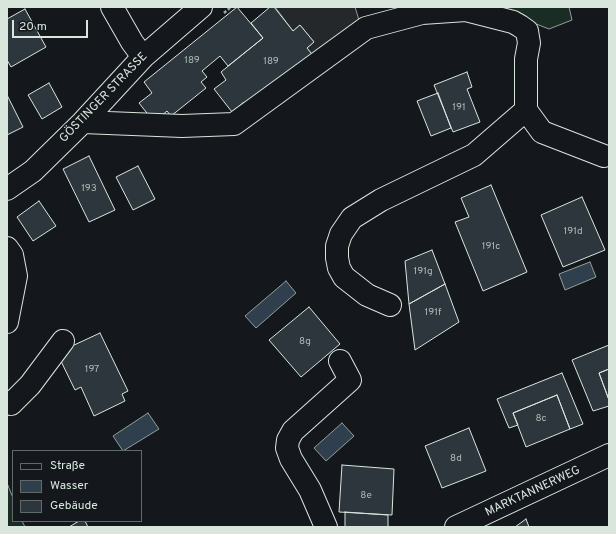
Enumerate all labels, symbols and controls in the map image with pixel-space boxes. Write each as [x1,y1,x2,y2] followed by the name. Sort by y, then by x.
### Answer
[14,12,90,38] scale bar
[19,19,47,35] text: 20 m
[57,50,151,146] street label: GÖSTINGER STRASSE
[184,55,200,67] house number: 189
[263,56,279,68] house number: 189
[452,102,466,114] house number: 191
[81,183,97,195] house number: 193
[563,226,583,238] house number: 191d
[482,241,500,253] house number: 191c
[413,266,433,278] house number: 191g
[425,307,441,319] house number: 191f
[299,336,311,348] house number: 8g
[85,364,99,376] house number: 197
[535,413,547,425] house number: 8c
[12,450,142,522] legend
[450,453,462,465] house number: 8d
[50,458,85,474] text: Straße
[483,464,583,520] street label: MARKTANNERWEG
[50,478,88,494] text: Wasser
[360,490,372,502] house number: 8e
[50,498,98,514] text: Gebäude

